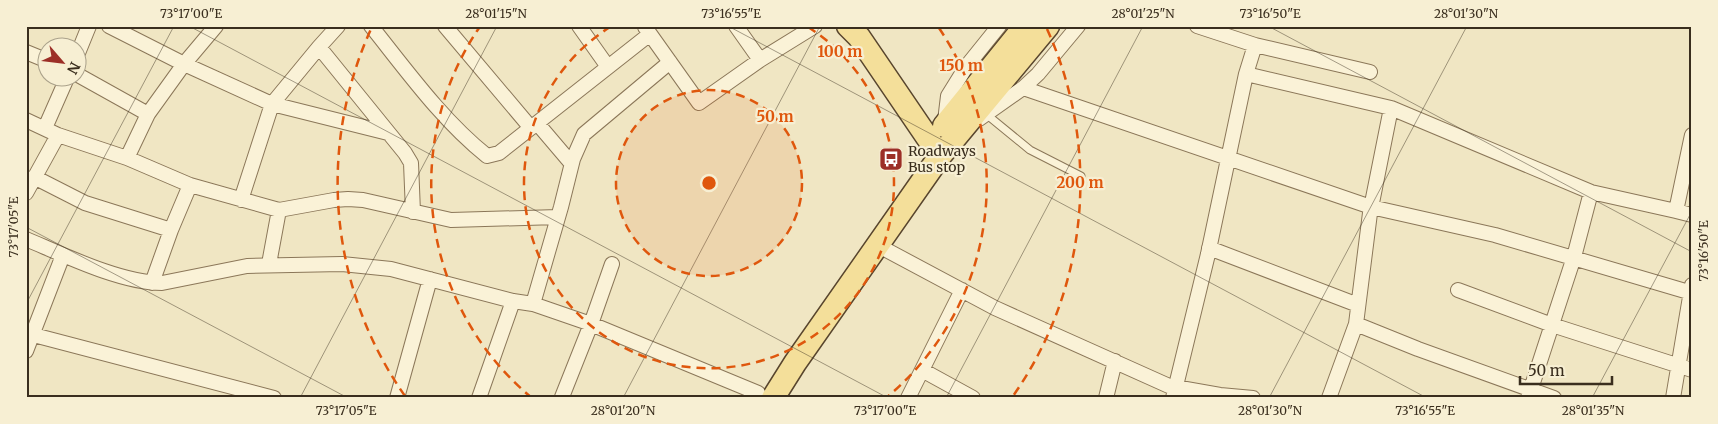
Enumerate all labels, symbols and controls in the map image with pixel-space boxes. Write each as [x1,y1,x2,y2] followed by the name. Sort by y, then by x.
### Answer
[160,6,222,21] text: 73°17'00"E
[465,6,527,21] text: 28°01'15"N
[701,6,761,21] text: 73°16'55"E
[1111,6,1175,21] text: 28°01'25"N
[1239,6,1301,21] text: 73°16'50"E
[1434,6,1499,21] text: 28°01'30"N
[38,38,88,88] north arrow
[818,42,862,61] text: 100 m
[939,56,983,75] text: 150 m
[63,59,84,77] text: N
[756,107,794,126] text: 50 m
[908,142,976,176] place label: Roadways Bus stop
[878,146,904,172] bus stop icon: Roadways Bus stop
[1056,173,1104,192] text: 200 m
[700,174,718,192] centre of rings
[6,196,21,257] text: 73°17'05"E
[1696,220,1711,282] text: 73°16'50"E
[1520,354,1613,386] scale bar
[1528,361,1565,380] text: 50 m
[316,403,377,418] text: 73°17'05"E
[591,403,656,418] text: 28°01'20"N
[854,403,916,418] text: 73°17'00"E
[1238,403,1303,418] text: 28°01'30"N
[1395,403,1455,418] text: 73°16'55"E
[1562,403,1625,418] text: 28°01'35"N

